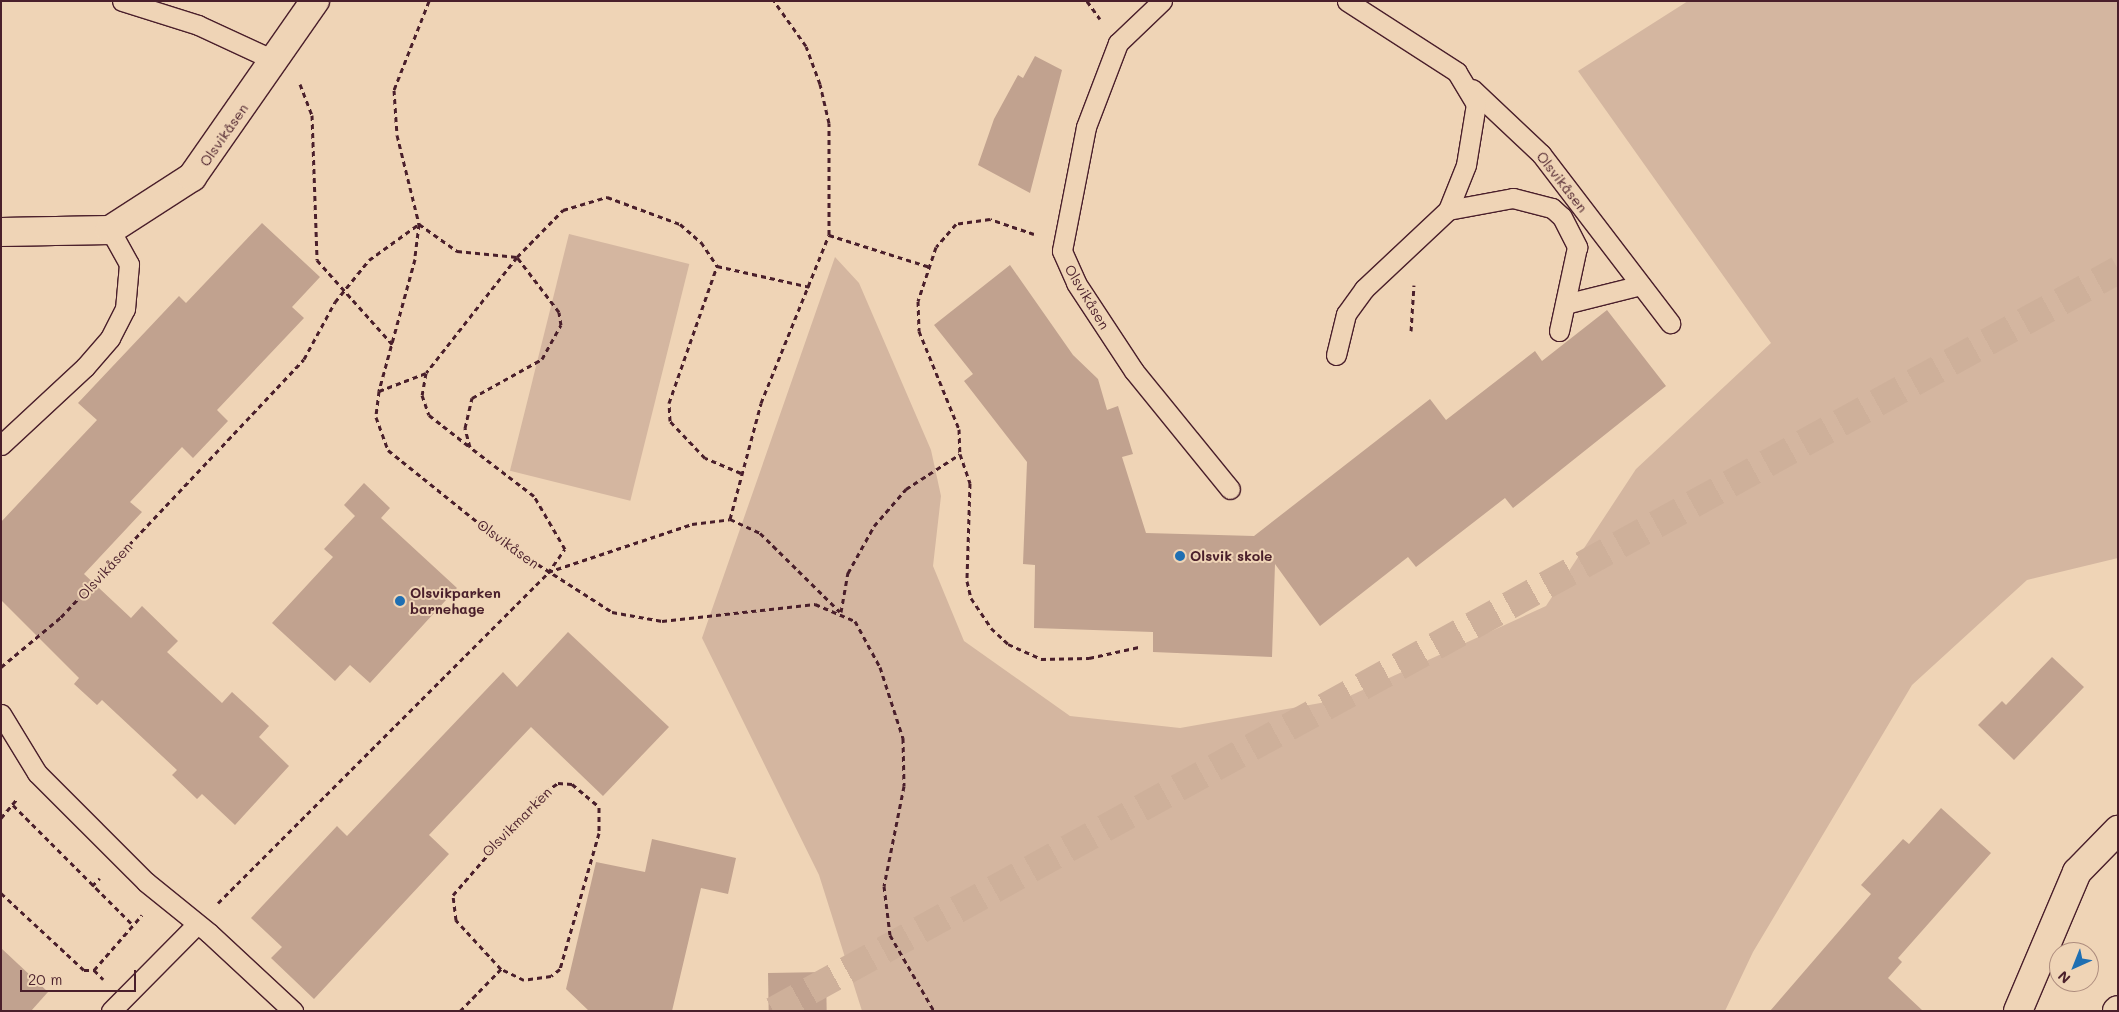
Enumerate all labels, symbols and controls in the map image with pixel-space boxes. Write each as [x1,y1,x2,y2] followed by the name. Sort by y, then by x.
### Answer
[196,100,252,170] street label: Olsvikåsen
[1533,148,1591,216] street label: Olsvikåsen
[1061,262,1113,332] street label: Olsvikåsen
[474,516,542,572] street label: Olsvikåsen
[74,539,136,603] street label: Olsvikåsen
[1190,548,1272,564] place label: Olsvik skole
[1174,550,1186,562] marker: Olsvik skole
[410,585,501,618] place label: Olsvikparken barnehage
[394,595,406,607] marker: Olsvikparken barnehage
[479,784,555,860] street label: Olsvikmarken
[2049,942,2099,992] north arrow
[22,960,139,992] scale bar
[2054,967,2074,988] text: N
[28,969,62,989] text: 20 m

